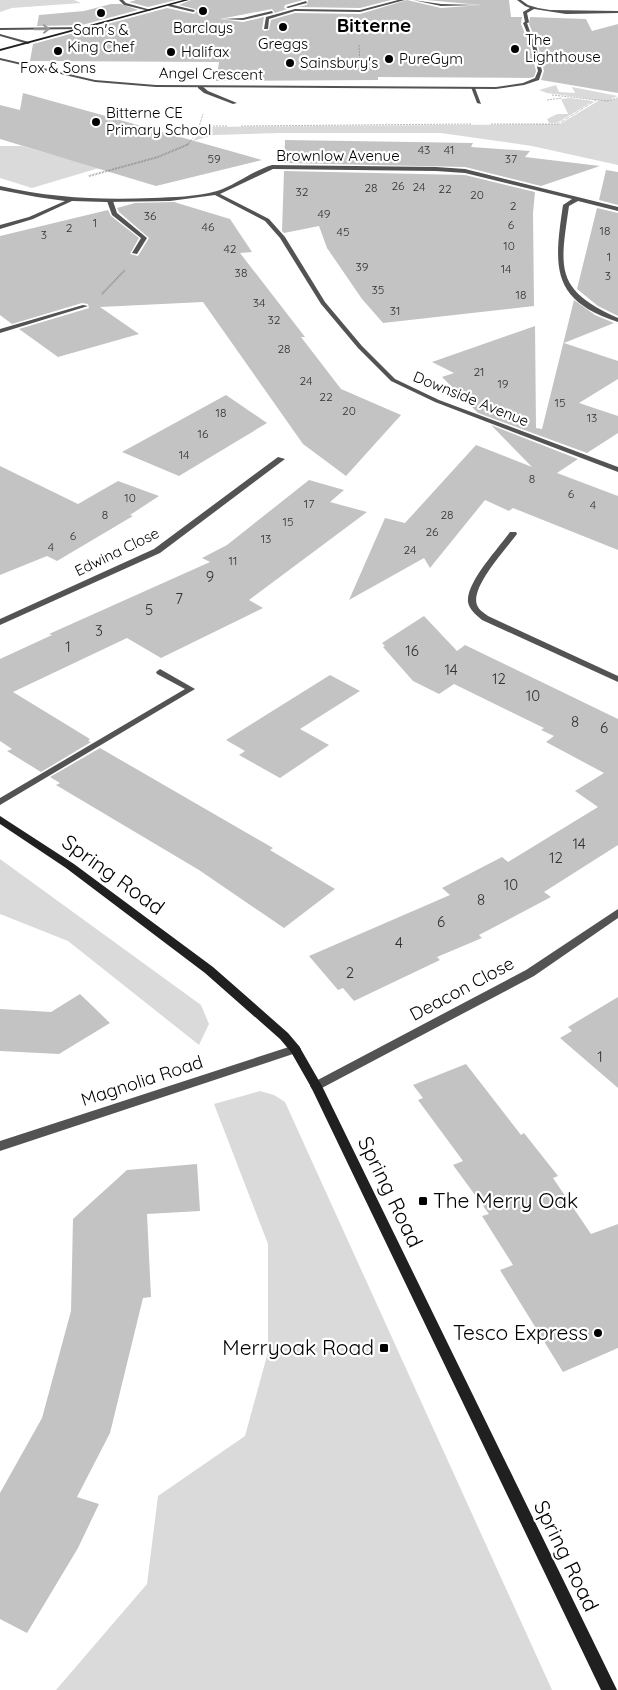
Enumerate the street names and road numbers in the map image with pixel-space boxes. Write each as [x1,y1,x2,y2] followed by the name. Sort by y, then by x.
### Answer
[159,63,263,84] street label: Angel Crescent
[276,146,400,165] street label: Brownlow Avenue
[411,367,532,430] street label: Downside Avenue
[71,523,162,580] street label: Edwina Close
[57,828,170,920] street label: Spring Road
[406,951,518,1026] street label: Deacon Close
[78,1050,206,1111] street label: Magnolia Road
[353,1132,429,1251] street label: Spring Road
[529,1496,605,1615] street label: Spring Road

